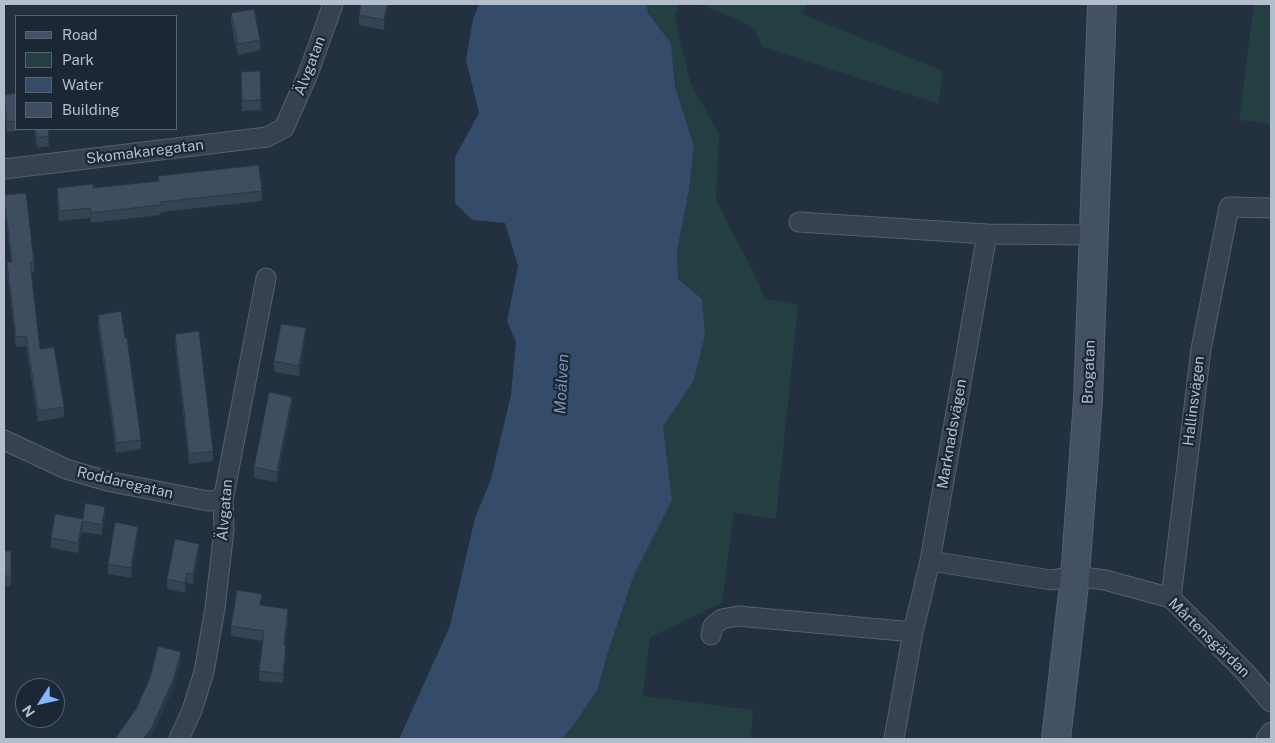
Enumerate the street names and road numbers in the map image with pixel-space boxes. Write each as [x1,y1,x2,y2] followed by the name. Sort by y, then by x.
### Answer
[290,34,330,98] street label: Älvgatan
[85,136,205,168] street label: Skomakaregatan
[1079,340,1099,404] street label: Brogatan
[1180,355,1208,447] street label: Hallinsvägen
[933,378,971,490] street label: Marknadsvägen
[75,463,175,503] street label: Roddaregatan
[213,478,237,542] street label: Älvgatan
[1164,595,1254,681] street label: Mårtensgärdan

